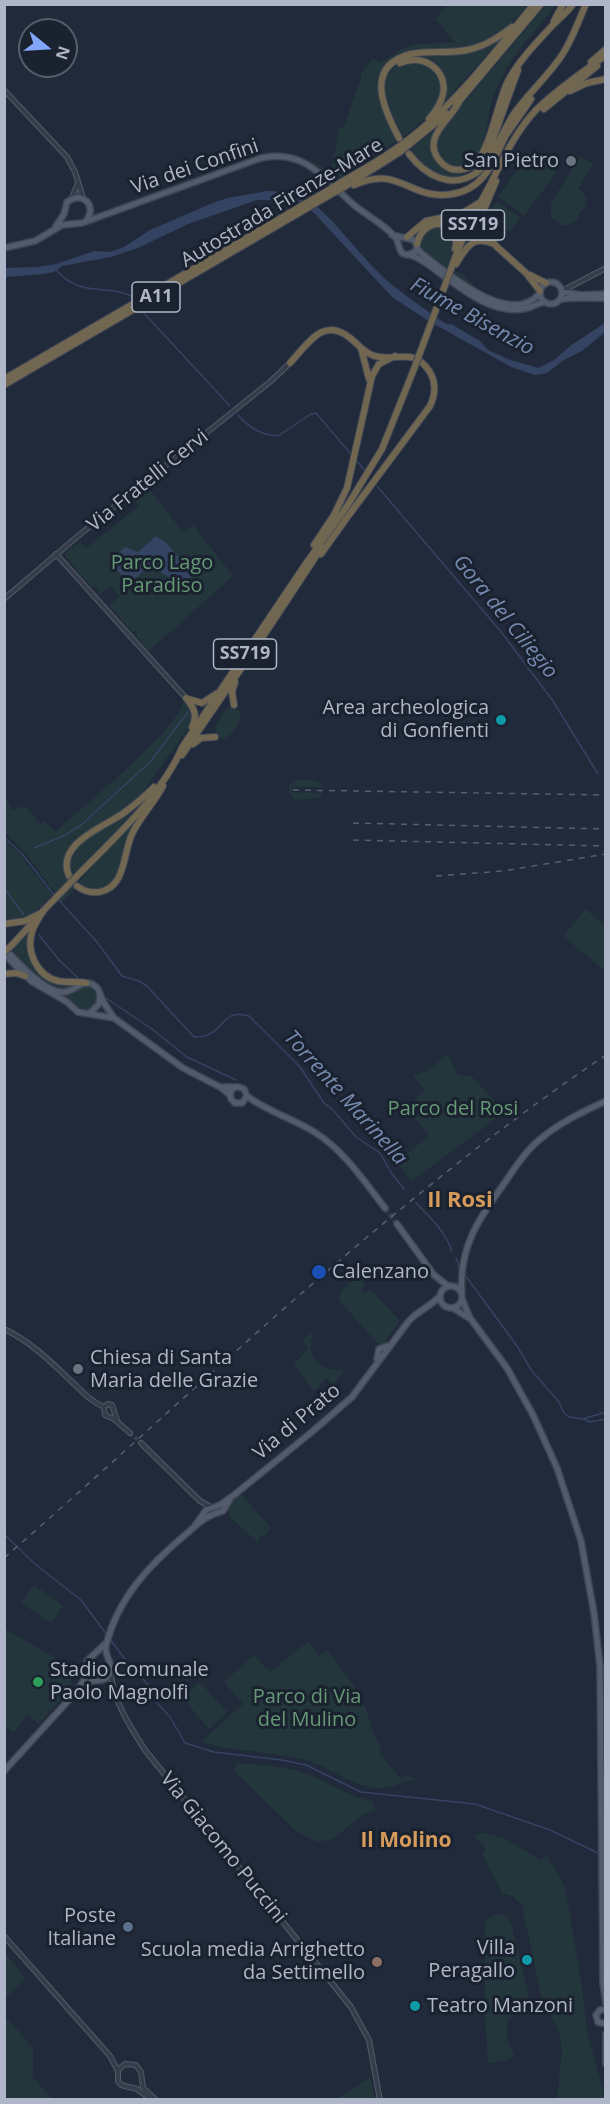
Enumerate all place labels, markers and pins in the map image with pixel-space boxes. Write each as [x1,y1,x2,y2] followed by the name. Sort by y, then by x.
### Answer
[464,149,559,173] place label: San Pietro
[564,154,578,168] marker: San Pietro
[323,696,489,743] place label: Area archeologica di Gonfienti
[494,713,508,727] marker: Area archeologica di Gonfienti
[332,1260,429,1284] place label: Calenzano
[310,1263,328,1281] marker: Calenzano
[90,1346,258,1393] place label: Chiesa di Santa Maria delle Grazie
[71,1362,85,1376] marker: Chiesa di Santa Maria delle Grazie
[50,1658,209,1705] place label: Stadio Comunale Paolo Magnolfi
[31,1675,45,1689] marker: Stadio Comunale Paolo Magnolfi
[47,1904,116,1951] place label: Poste Italiane
[121,1920,135,1934] marker: Poste Italiane
[428,1936,515,1983] place label: Villa Peragallo
[141,1938,365,1985] place label: Scuola media Arrighetto da Settimello
[520,1953,534,1967] marker: Villa Peragallo
[370,1955,384,1969] marker: Scuola media Arrighetto da Settimello
[427,1994,573,2018] place label: Teatro Manzoni
[408,1999,422,2013] marker: Teatro Manzoni

